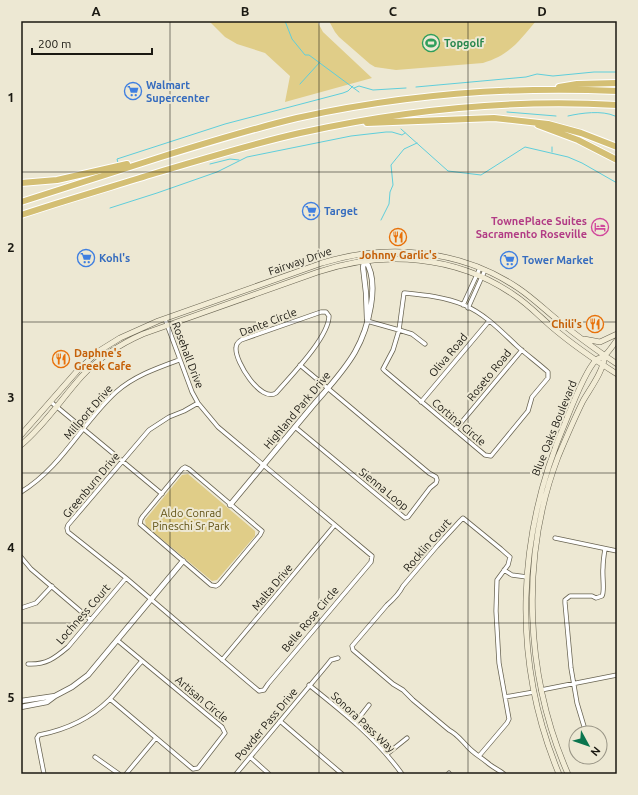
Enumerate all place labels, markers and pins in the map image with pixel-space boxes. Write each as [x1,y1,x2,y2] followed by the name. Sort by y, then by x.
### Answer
[421,33,441,53] sports icon: Topgolf
[444,37,484,49] place label: Topgolf
[146,79,210,104] place label: Walmart Supercenter
[123,81,143,101] supermarket icon: Walmart Supercenter
[301,201,321,221] supermarket icon: Target
[324,205,358,217] place label: Target
[476,215,587,240] place label: TownePlace Suites Sacramento Roseville
[590,217,610,237] hotel icon: TownePlace Suites Sacramento Roseville
[388,227,408,247] restaurant icon: Johnny Garlic's
[76,248,96,268] supermarket icon: Kohl's
[359,249,437,261] place label: Johnny Garlic's
[499,250,519,270] supermarket icon: Tower Market
[99,252,130,264] place label: Kohl's
[522,254,594,266] place label: Tower Market
[585,314,605,334] restaurant icon: Chili's
[551,318,582,330] place label: Chili's
[74,347,131,372] place label: Daphne's Greek Cafe
[51,349,71,369] restaurant icon: Daphne's Greek Cafe

